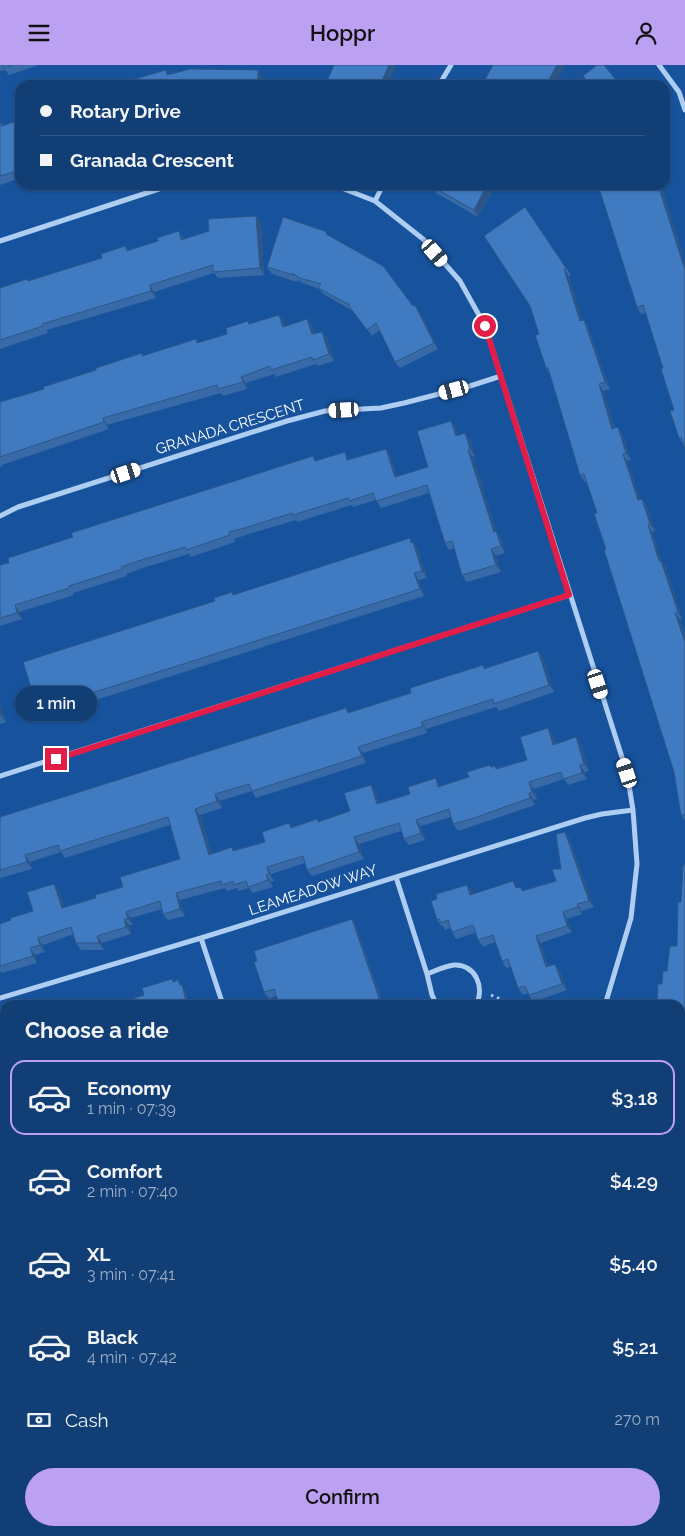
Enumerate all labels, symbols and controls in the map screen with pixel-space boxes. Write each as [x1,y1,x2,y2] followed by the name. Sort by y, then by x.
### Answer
[25,19,53,47] icon: menu
[632,19,660,47] icon: person
[310,20,375,46] text: Hoppr
[70,100,181,122] text: Rotary Drive
[70,149,234,171] text: Granada Crescent
[419,237,450,269] car
[474,315,496,337] route start
[437,379,470,401] car
[153,396,307,458] street label: GRANADA CRESCENT
[328,402,359,418] car
[109,461,142,485] car
[586,667,609,701] car
[15,687,97,721] callout: 1 min
[36,694,76,713] text: 1 min
[45,748,67,770] route end
[615,756,638,790] car
[246,861,380,919] street label: LEAMEADOW WAY
[25,1017,169,1043] text: Choose a ride
[27,1075,72,1120] icon: car
[87,1077,171,1099] text: Economy
[611,1087,658,1109] text: $3.18
[87,1099,176,1118] text: 1 min · 07:39
[27,1158,72,1203] icon: car
[87,1160,162,1182] text: Comfort
[610,1170,658,1192] text: $4.29
[87,1182,178,1201] text: 2 min · 07:40
[27,1241,72,1286] icon: car
[87,1243,110,1265] text: XL
[609,1253,658,1275] text: $5.40
[87,1265,175,1284] text: 3 min · 07:41
[27,1324,72,1369] icon: car
[87,1326,138,1348] text: Black
[612,1336,658,1358] text: $5.21
[87,1348,177,1367] text: 4 min · 07:42
[25,1406,53,1434] icon: cash
[65,1409,109,1431] text: Cash
[615,1410,660,1429] text: 270 m
[25,1468,660,1526] button: Confirm

